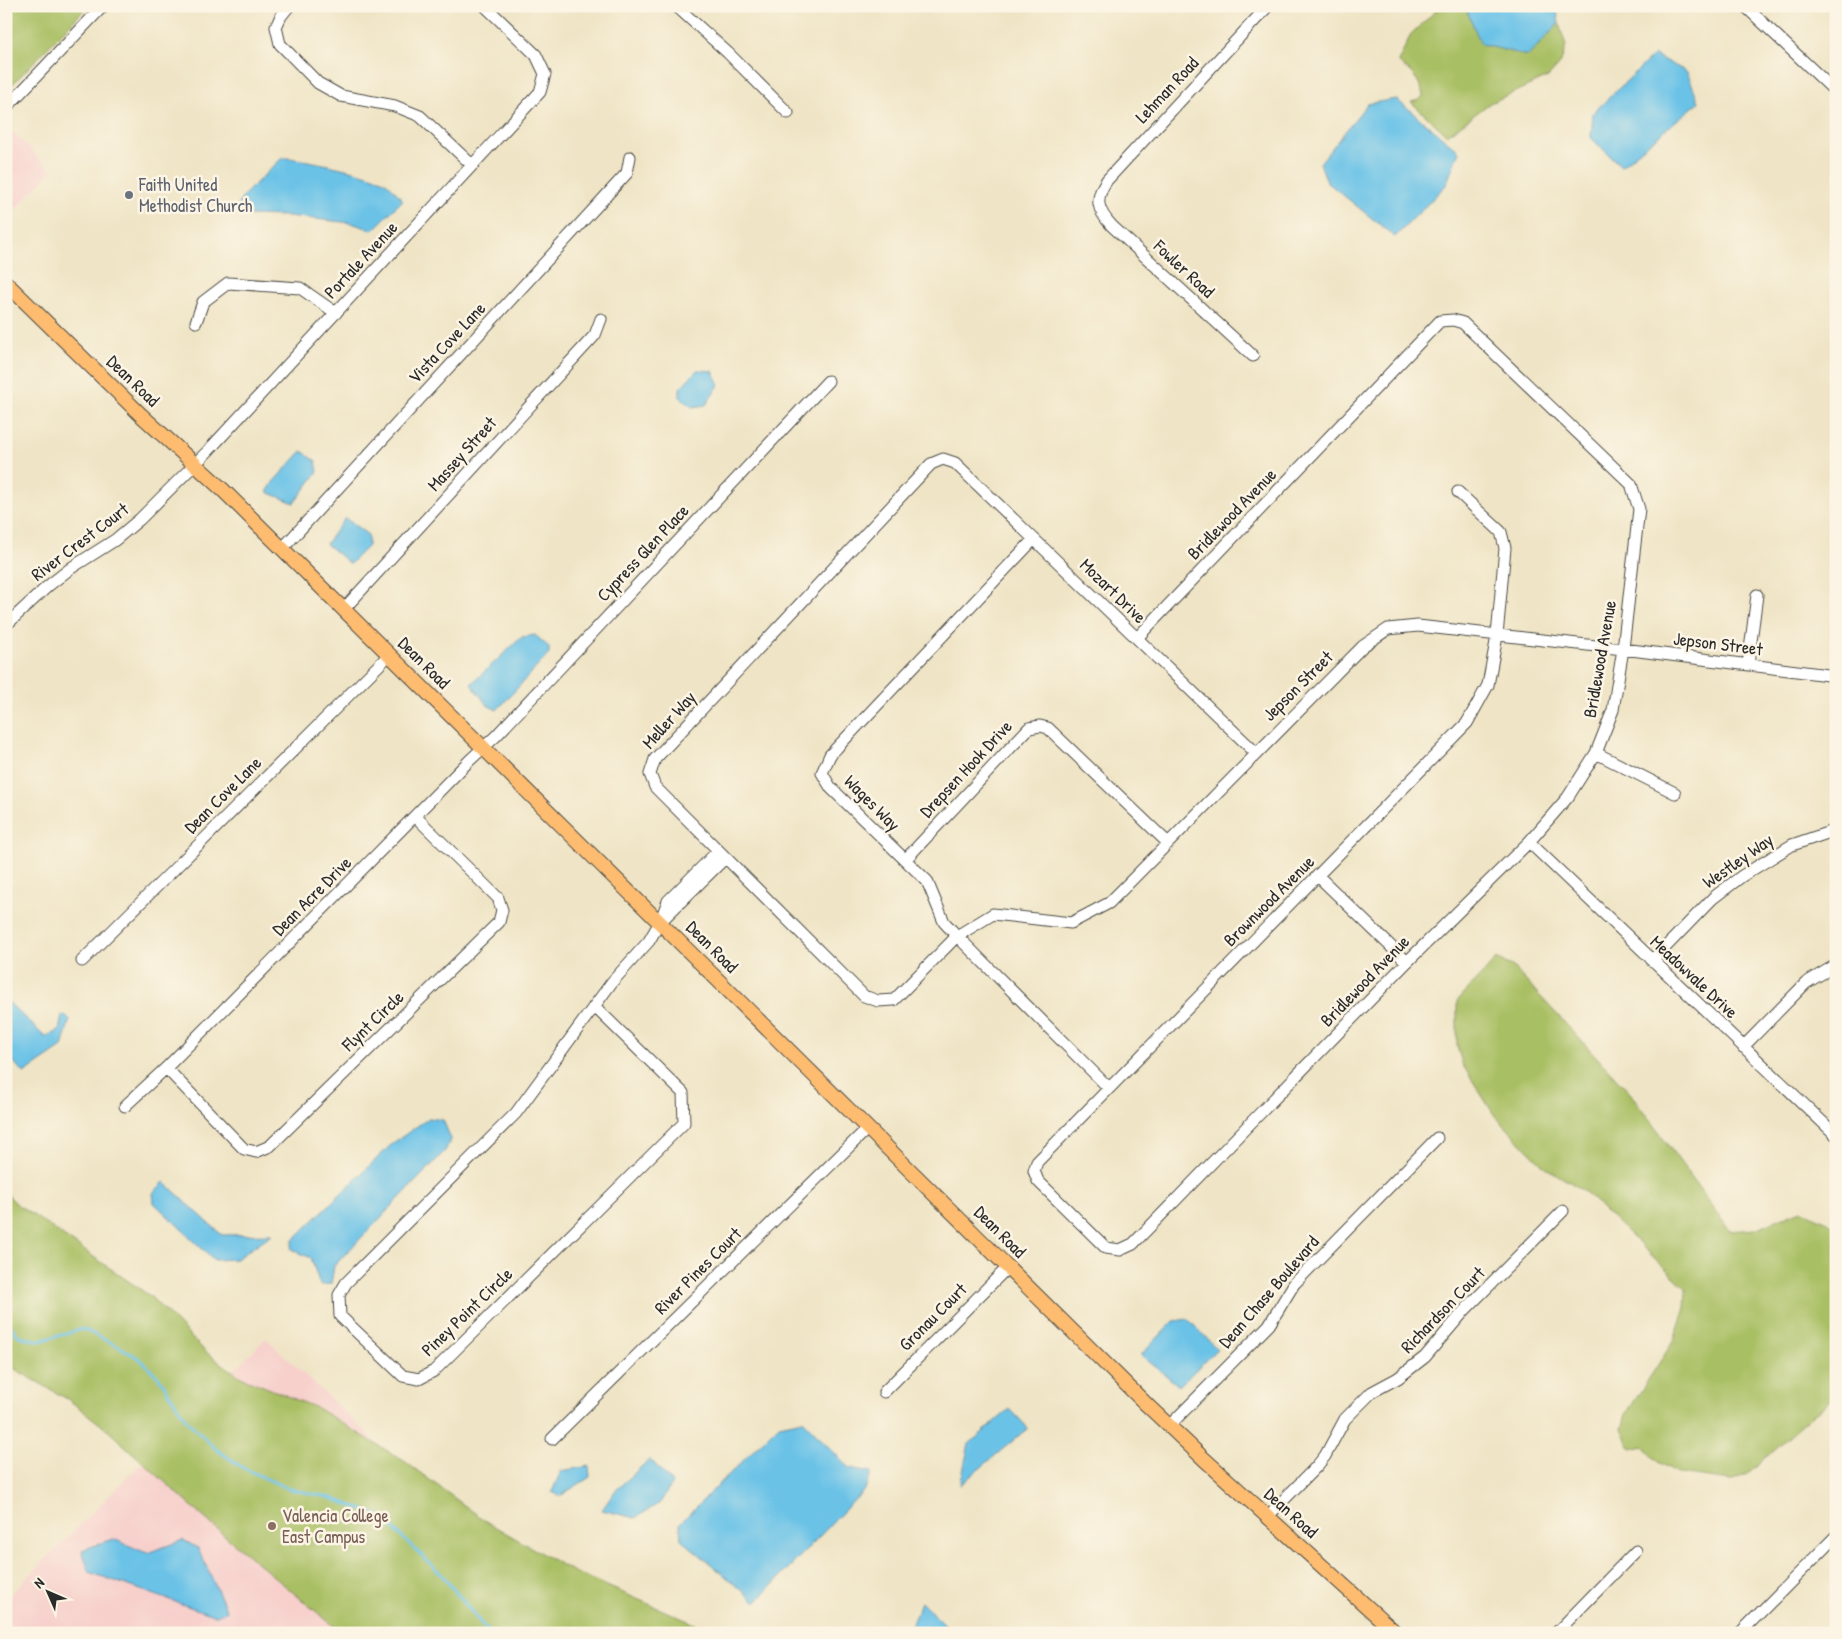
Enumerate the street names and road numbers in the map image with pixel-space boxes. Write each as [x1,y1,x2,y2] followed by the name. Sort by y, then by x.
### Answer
[1129,51,1204,128] street label: Lehman Road
[318,215,403,304] street label: Portale Avenue
[1148,233,1220,303] street label: Fowler Road
[402,296,491,389] street label: Vista Cove Lane
[101,349,165,412] street label: Dean Road
[421,410,502,496] street label: Massey Street
[1181,462,1282,565] street label: Bridlewood Avenue
[26,496,134,587] street label: River Crest Court
[591,498,694,607] street label: Cypress Glen Place
[1074,553,1152,629] street label: Mozart Drive
[1577,598,1622,720] street label: Bridlewood Avenue
[1672,626,1765,661] street label: Jepson Street
[393,631,456,694] street label: Dean Road
[1257,644,1339,726] street label: Jepson Street
[636,685,701,754] street label: Meller Way
[914,714,1017,823] street label: Drepsen Hook Drive
[179,751,267,839] street label: Dean Cove Lane
[839,769,906,837] street label: Wages Way
[1697,827,1778,894] street label: Westley Way
[266,850,357,941] street label: Dean Acre Drive
[1218,850,1320,952] street label: Brownwood Avenue
[681,915,744,978] street label: Dean Road
[1314,929,1415,1032] street label: Bridlewood Avenue
[1645,929,1744,1024] street label: Meadowvale Drive
[335,985,409,1057] street label: Flynt Circle
[969,1200,1032,1263] street label: Dean Road
[648,1221,747,1320] street label: River Pines Court
[1213,1230,1324,1353] street label: Dean Chase Boulevard
[1395,1260,1491,1358] street label: Richardson Court
[416,1262,518,1362] street label: Piney Point Circle
[893,1277,973,1356] street label: Gronau Court
[1259,1482,1324,1544] street label: Dean Road

